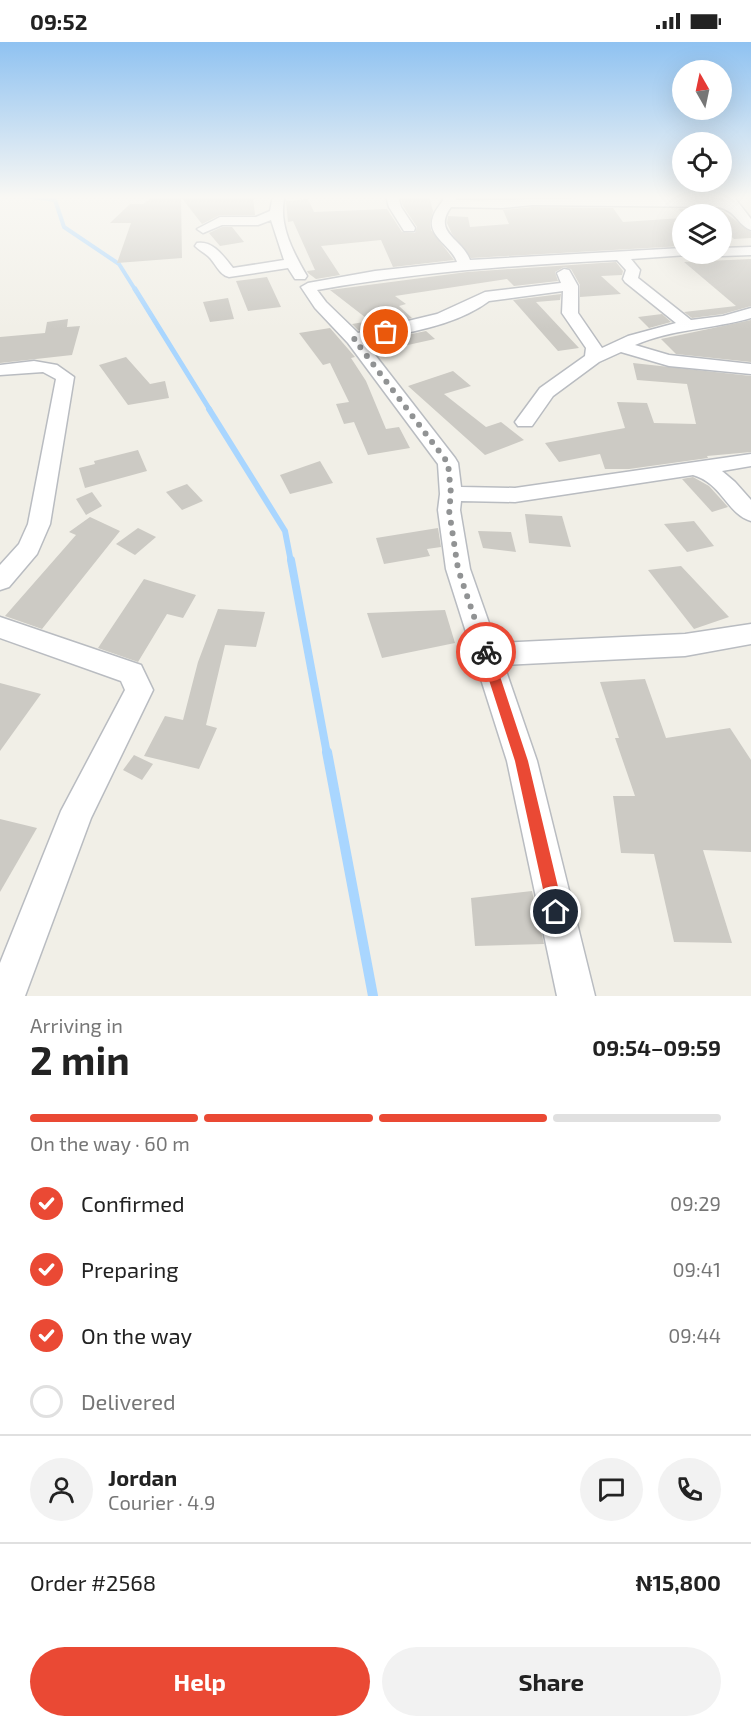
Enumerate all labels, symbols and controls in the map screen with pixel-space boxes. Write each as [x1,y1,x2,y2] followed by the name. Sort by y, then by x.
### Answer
[30,8,87,34] text: 09:52
[672,60,732,120] north arrow
[672,60,732,264] map controls
[672,132,732,192] button: locate
[672,204,732,264] button: layers
[360,306,411,357] pin
[369,315,402,348] icon: bag
[456,622,516,682] courier
[470,636,503,669] icon: bike
[530,886,581,937] pin
[539,895,572,928] icon: home
[30,1013,123,1037] text: Arriving in
[592,1034,721,1060] text: 09:54–09:59
[30,1036,130,1083] text: 2 min
[30,1131,190,1155] text: On the way · 60 m
[30,1187,63,1220] icon: check
[81,1190,185,1216] text: Confirmed
[670,1191,721,1215] text: 09:29
[30,1253,63,1286] icon: check
[81,1256,179,1282] text: Preparing
[673,1257,721,1281] text: 09:41
[30,1319,63,1352] icon: check
[81,1322,192,1348] text: On the way
[668,1323,721,1347] text: 09:44
[81,1388,176,1414] text: Delivered
[30,1458,93,1521] button: person
[580,1458,643,1521] button: chat
[658,1458,721,1521] button: phone
[108,1464,177,1490] text: Jordan
[108,1490,215,1514] text: Courier · 4.9
[30,1569,156,1595] text: Order #2568
[636,1569,721,1595] text: ₦15,800
[30,1647,370,1716] button: Help
[382,1647,721,1716] button: Share

